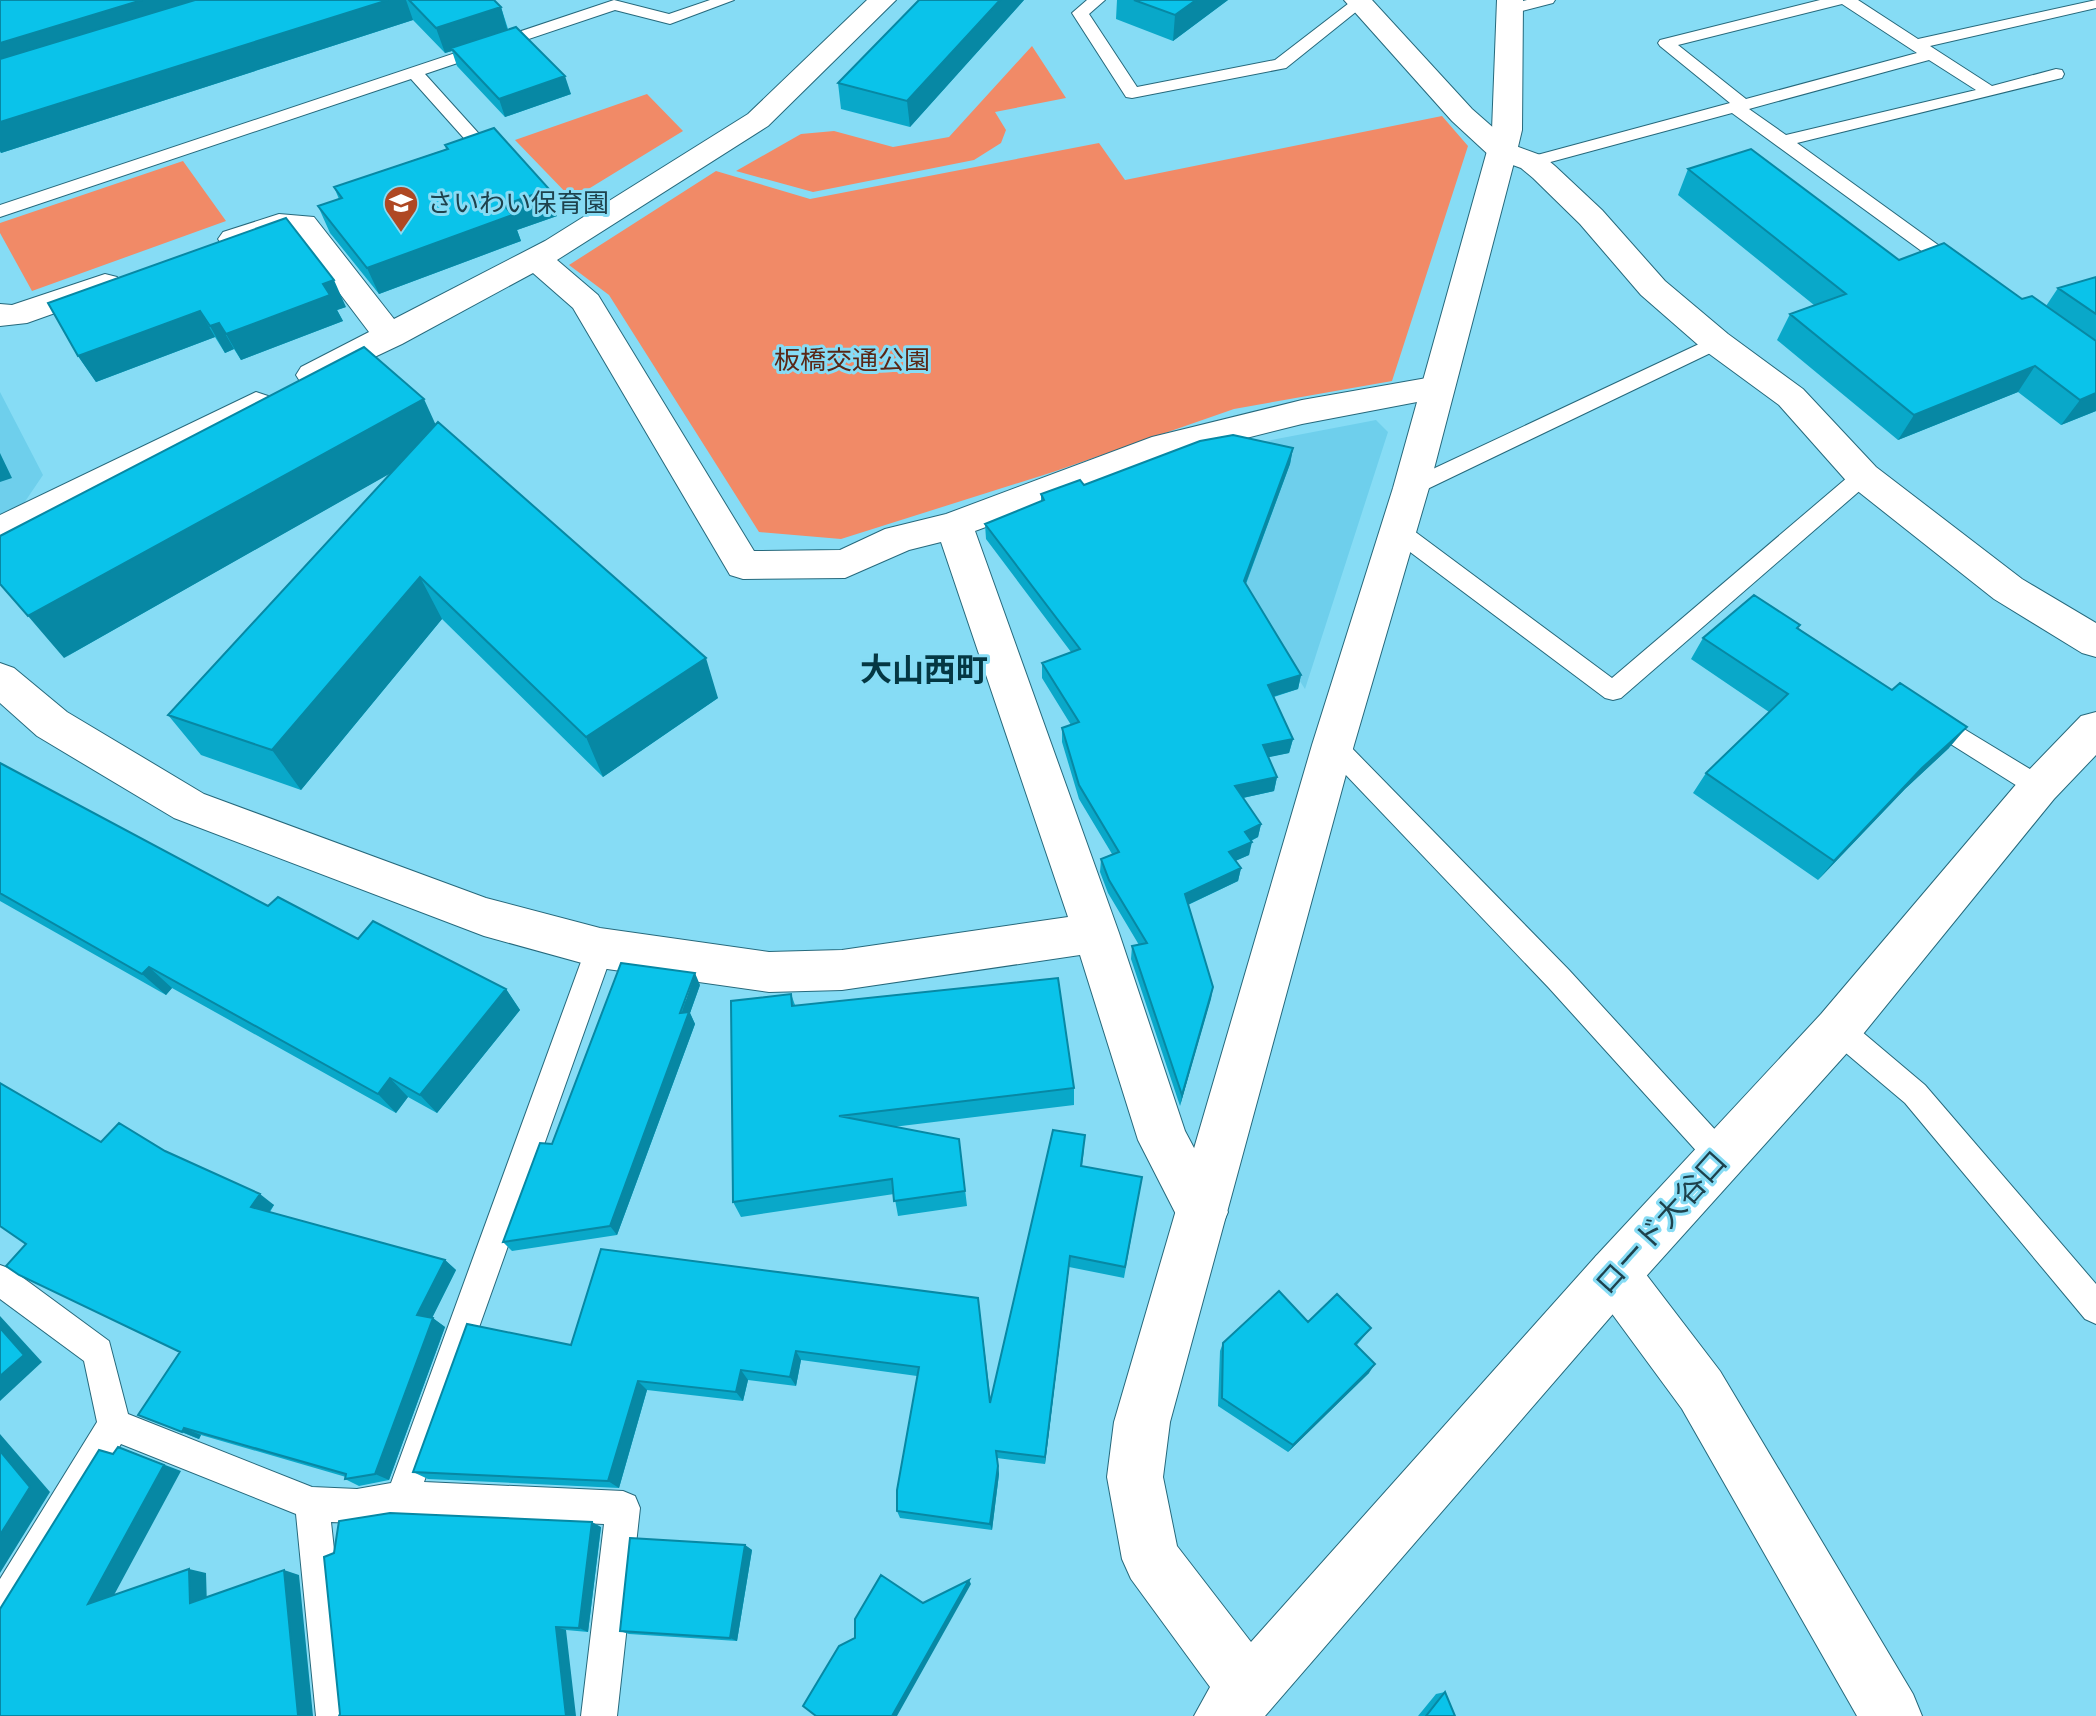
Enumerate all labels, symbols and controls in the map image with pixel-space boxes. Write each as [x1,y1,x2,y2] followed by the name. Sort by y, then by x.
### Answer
[382,184,420,234] school or university icon: さいわい保育園
[427,188,609,219] place label: さいわい保育園
[774,345,930,376] park label: 板橋交通公園
[860,652,988,689] district label: 大山西町
[1587,1144,1735,1302] street label: ロード大谷口

